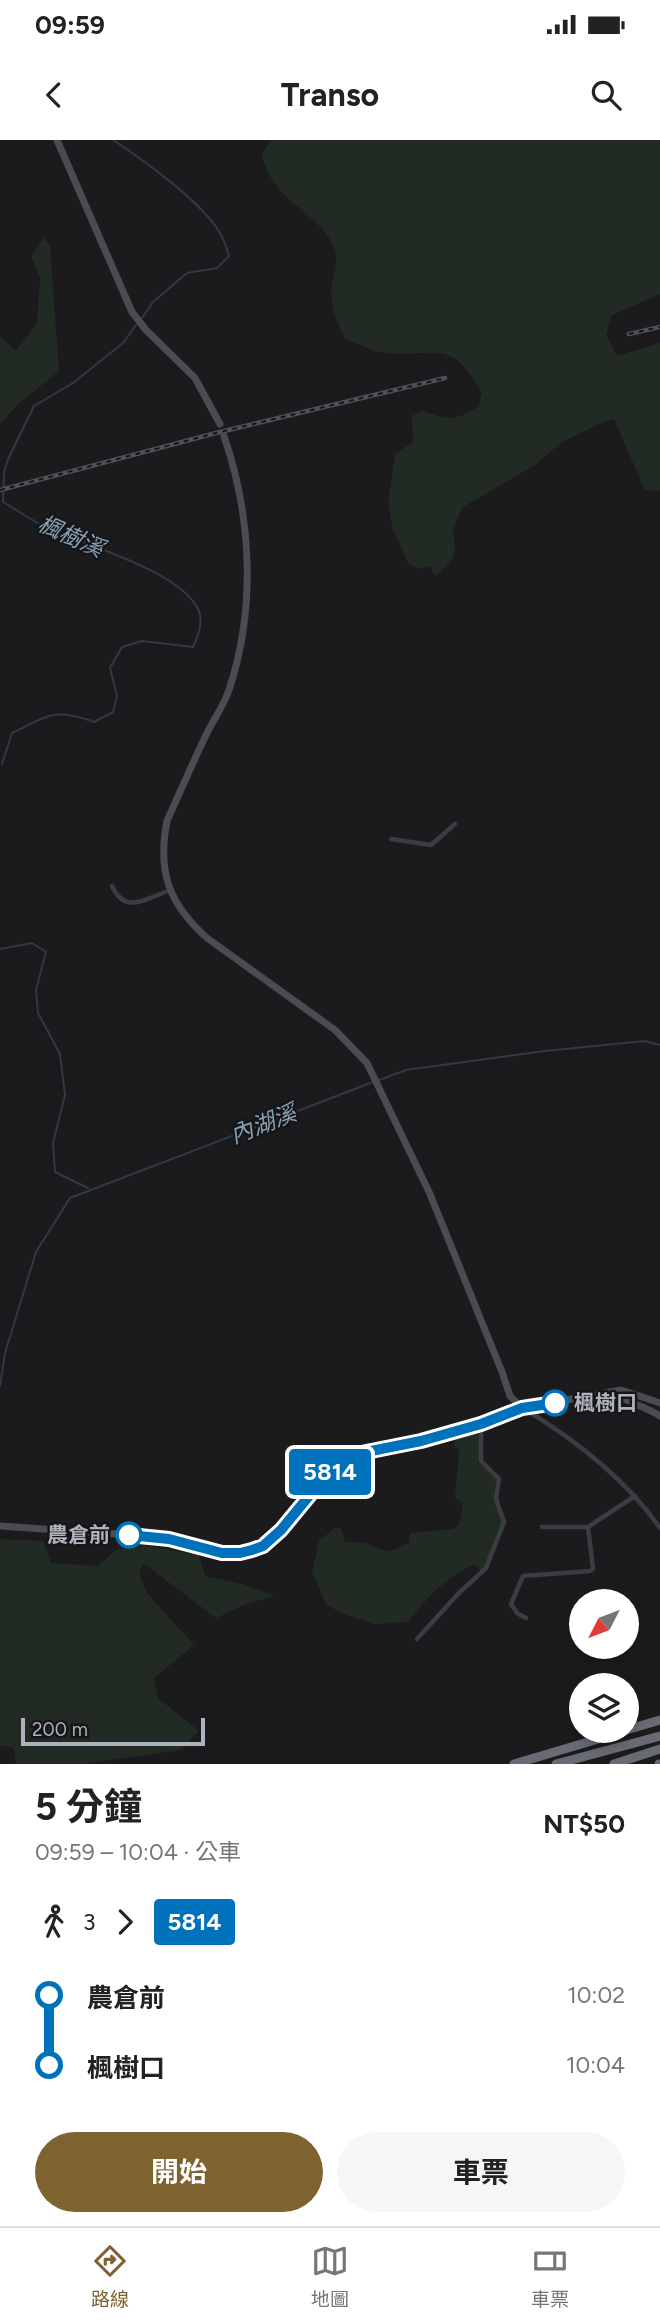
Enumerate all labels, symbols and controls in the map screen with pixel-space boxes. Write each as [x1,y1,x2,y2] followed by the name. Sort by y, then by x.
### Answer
[35,9,105,41] text: 09:59
[35,76,73,114] icon: back
[281,76,379,114] text: Transo
[587,76,625,114] icon: search
[34,509,111,564] water label: 楓樹溪
[226,1097,303,1149] water label: 內湖溪
[542,1390,568,1416] marker: 楓樹口
[574,1390,637,1415] place label: 楓樹口
[281,1449,379,1495] line badge: 5814
[303,1457,357,1486] text: 5814
[47,1522,110,1547] place label: 農倉前
[116,1522,142,1548] marker: 農倉前
[569,1589,639,1659] north arrow
[569,1589,639,1743] map controls
[569,1673,639,1743] button: layers
[21,1715,205,1747] scale bar
[32,1718,88,1741] text: 200 m
[35,1784,142,1830] text: 5 分鐘
[543,1808,625,1840] text: NT$50
[35,1838,241,1866] text: 09:59 – 10:04 · 公車
[35,1903,73,1941] icon: walk
[106,1903,144,1941] icon: forward
[168,1907,221,1936] text: 5814
[83,1908,96,1936] text: 3
[567,1981,625,2009] text: 10:02
[87,1982,165,2014] text: 農倉前
[566,2051,625,2079] text: 10:04
[87,2052,165,2084] text: 楓樹口
[35,2132,323,2212] button: 開始
[337,2132,625,2212] button: 車票
[91,2242,129,2311] tab: 路線
[311,2242,349,2311] tab: 地圖
[531,2242,569,2311] tab: 車票

